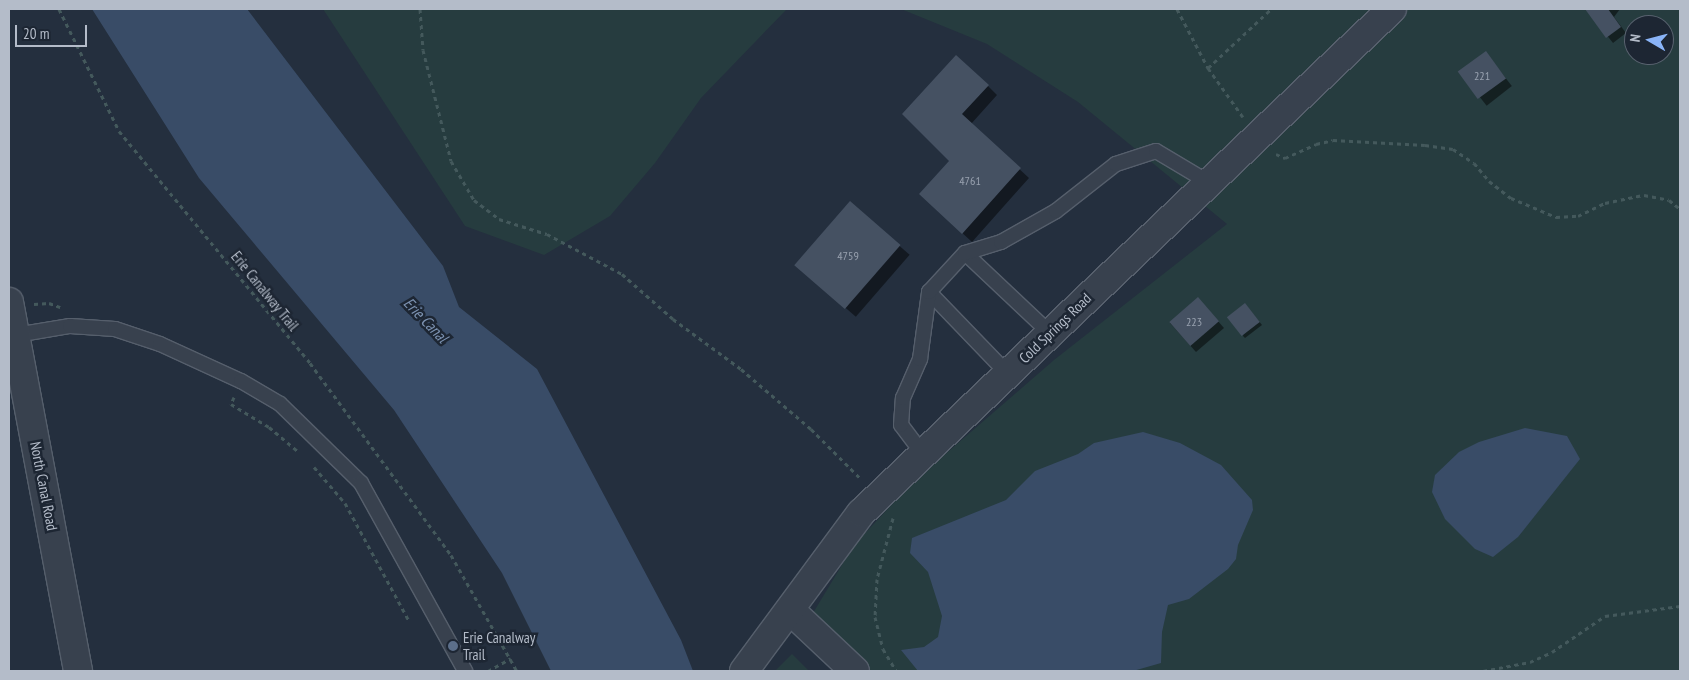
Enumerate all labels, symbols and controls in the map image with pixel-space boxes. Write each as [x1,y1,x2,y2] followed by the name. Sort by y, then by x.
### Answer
[18,15,90,47] scale bar
[1624,15,1674,65] north arrow
[23,24,49,43] text: 20 m
[1626,33,1645,43] text: N
[1474,69,1490,83] house number: 221
[959,174,981,188] house number: 4761
[227,247,303,335] street label: Erie Canalway Trail
[837,249,859,263] house number: 4759
[1015,289,1095,367] street label: Cold Springs Road
[400,293,452,347] water label: Erie Canal
[1186,315,1202,329] house number: 223
[27,440,61,532] street label: North Canal Road
[463,628,535,663] place label: Erie Canalway Trail
[447,640,459,652] marker: Erie Canalway Trail

